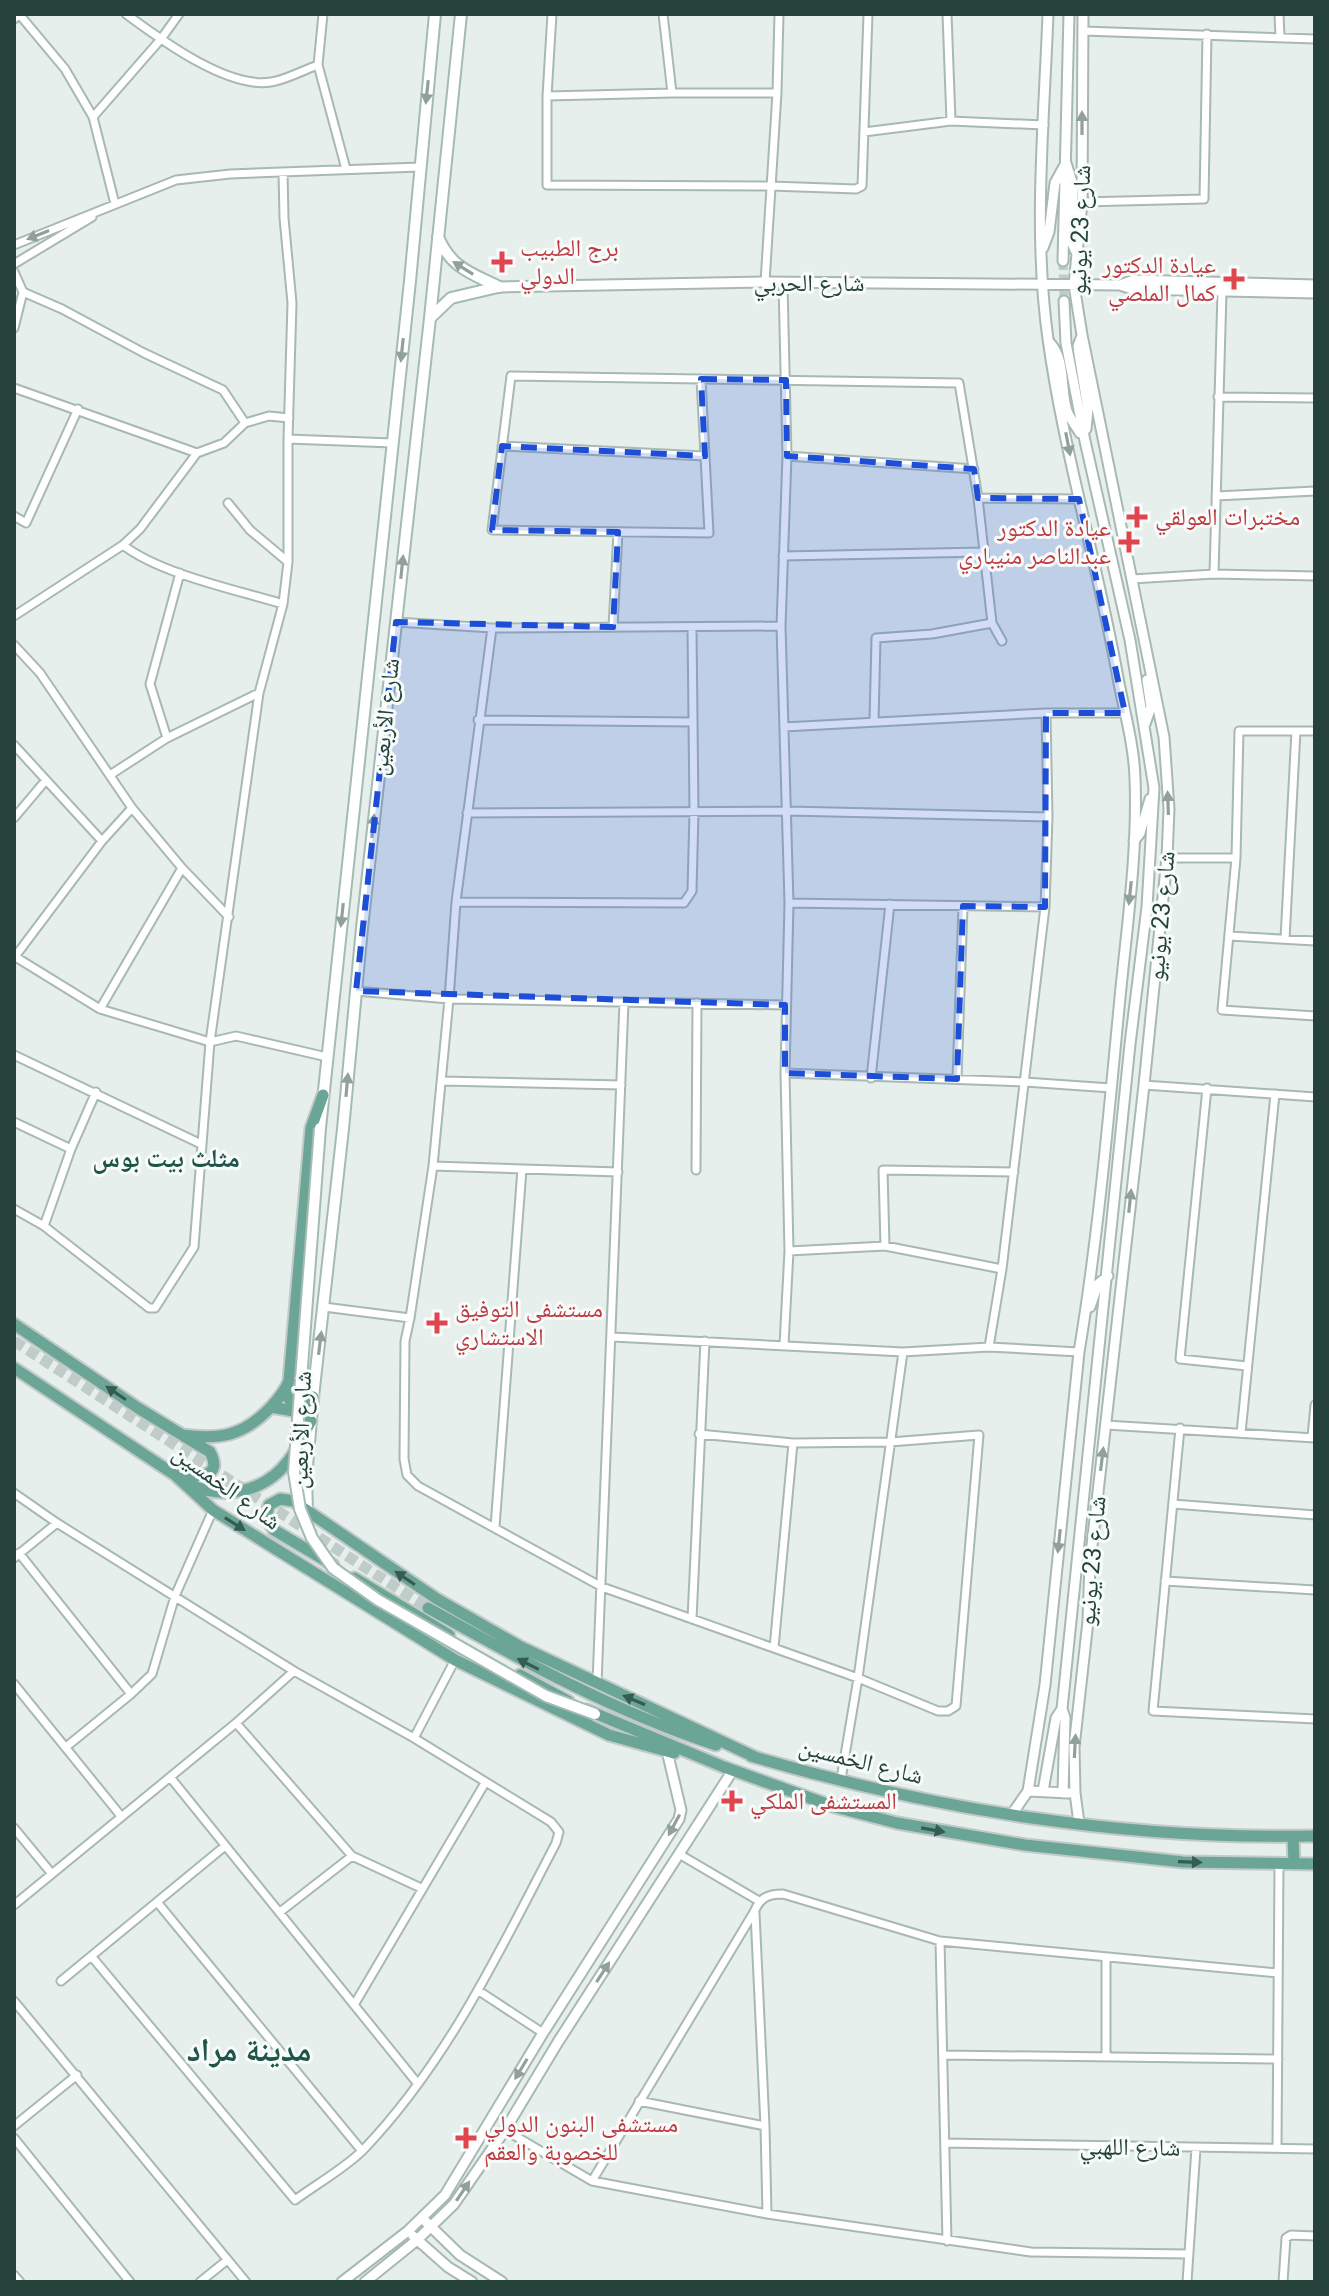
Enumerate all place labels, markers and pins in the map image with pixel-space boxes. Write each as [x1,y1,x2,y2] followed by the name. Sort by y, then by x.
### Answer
[520,234,619,295] place label: برج الطبيب الدولي
[491,251,513,273] marker: برج الطبيب الدولي
[1101,251,1216,312] place label: عيادة الدكتور كمال الملصي
[1223,268,1245,290] marker: عيادة الدكتور كمال الملصي
[1155,503,1300,536] place label: مختبرات العولقي
[1126,506,1148,528] marker: مختبرات العولقي
[958,514,1111,575] place label: عيادة الدكتور عبدالناصر منيباري
[1118,531,1140,553] marker: عيادة الدكتور عبدالناصر منيباري
[455,1295,603,1356] place label: مستشفى التوفيق الاستشاري
[426,1312,448,1334] marker: مستشفى التوفيق الاستشاري
[750,1787,897,1820] place label: المستشفى الملكي
[721,1790,743,1812] marker: المستشفى الملكي
[484,2110,678,2168] place label: مستشفى البنون الدولي للخصوبة والعقم
[455,2127,477,2149] marker: مستشفى البنون الدولي للخصوبة والعقم

